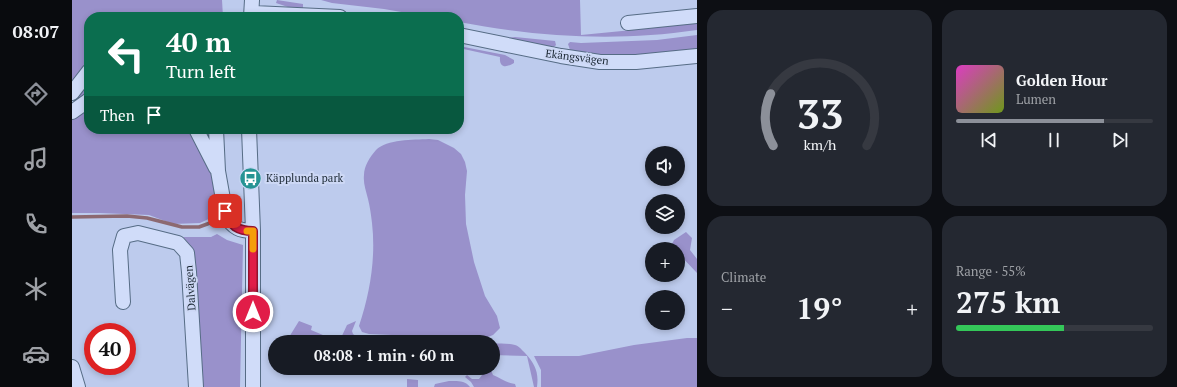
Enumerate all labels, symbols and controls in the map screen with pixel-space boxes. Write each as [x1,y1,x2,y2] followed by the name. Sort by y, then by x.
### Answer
[13,19,59,43] text: 08:07
[166,23,231,60] text: 40 m
[100,28,152,80] icon: left
[545,46,610,68] street label: Ekängsvägen
[166,59,236,83] text: Turn left
[1016,70,1108,90] text: Golden Hour
[22,80,50,108] icon: directions
[796,86,843,141] text: 33
[1016,90,1056,108] text: Lumen
[143,104,165,126] icon: arrive
[100,105,135,125] text: Then
[978,129,1000,151] icon: previous
[1043,129,1065,151] icon: pause
[1109,129,1131,151] icon: next
[803,135,837,154] text: km/h
[22,145,50,173] icon: music
[645,146,685,330] map controls
[645,146,685,186] button: sound
[238,165,264,191] bus stop icon: Käpplunda park
[266,171,344,185] place label: Käpplunda park
[208,194,242,228] pin
[645,194,685,234] button: layers
[214,200,236,222] icon: arrive
[22,210,50,238] icon: phone
[645,242,685,282] button: +
[956,262,1026,280] text: Range · 55%
[181,264,199,311] street label: Dalvägen
[721,268,766,286] text: Climate
[22,275,50,303] icon: climate
[956,282,1060,322] text: 275 km
[796,288,843,328] text: 19°
[645,290,685,330] button: −
[232,291,274,333] position arrow
[721,294,733,323] text: −
[906,294,918,323] text: +
[84,323,136,375] speed limit sign: 40
[22,340,50,368] icon: car
[314,345,454,365] text: 08:08 · 1 min · 60 m

